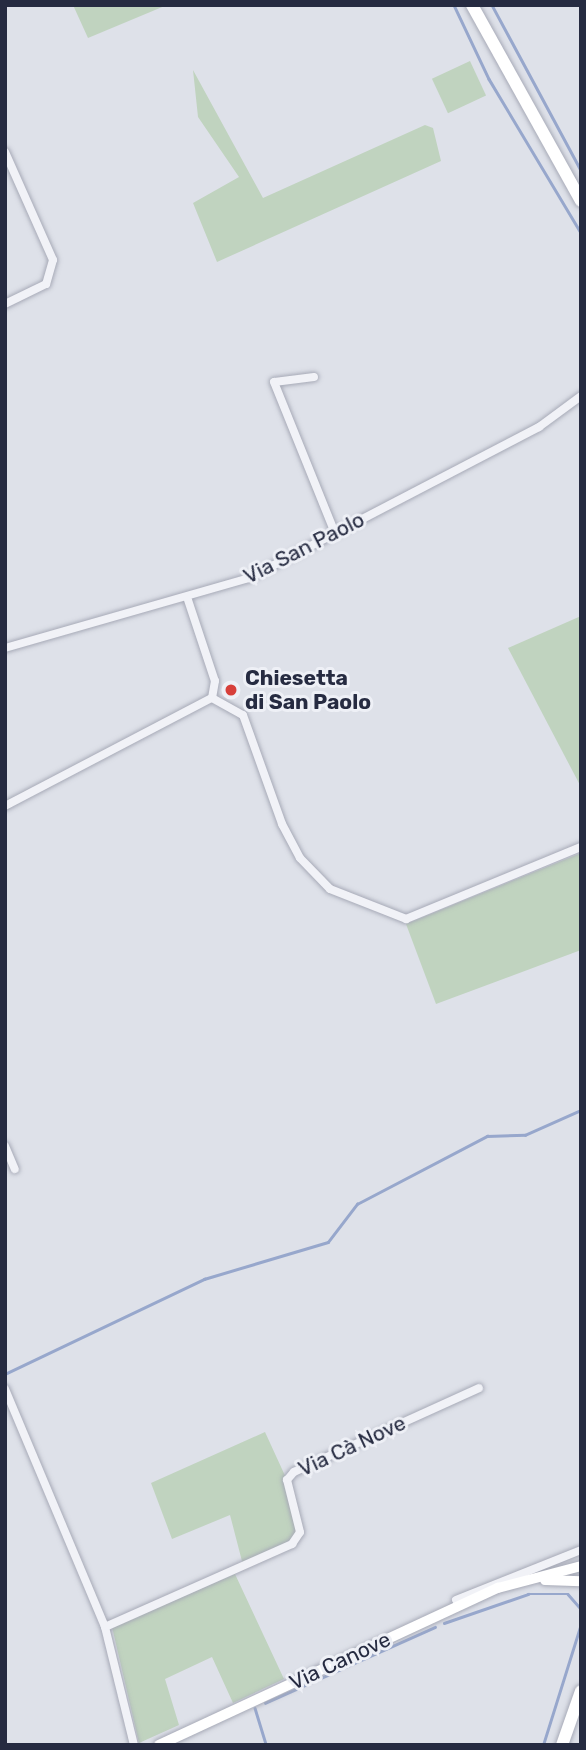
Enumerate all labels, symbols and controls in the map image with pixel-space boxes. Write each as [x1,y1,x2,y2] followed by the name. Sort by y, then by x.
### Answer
[239,507,369,589] street label: Via San Paolo
[245,665,371,715] place label: Chiesetta di San Paolo
[223,682,239,698] marker: Chiesetta di San Paolo
[294,1410,410,1482] street label: Via Cà Nove
[286,1627,394,1695] street label: Via Canove

